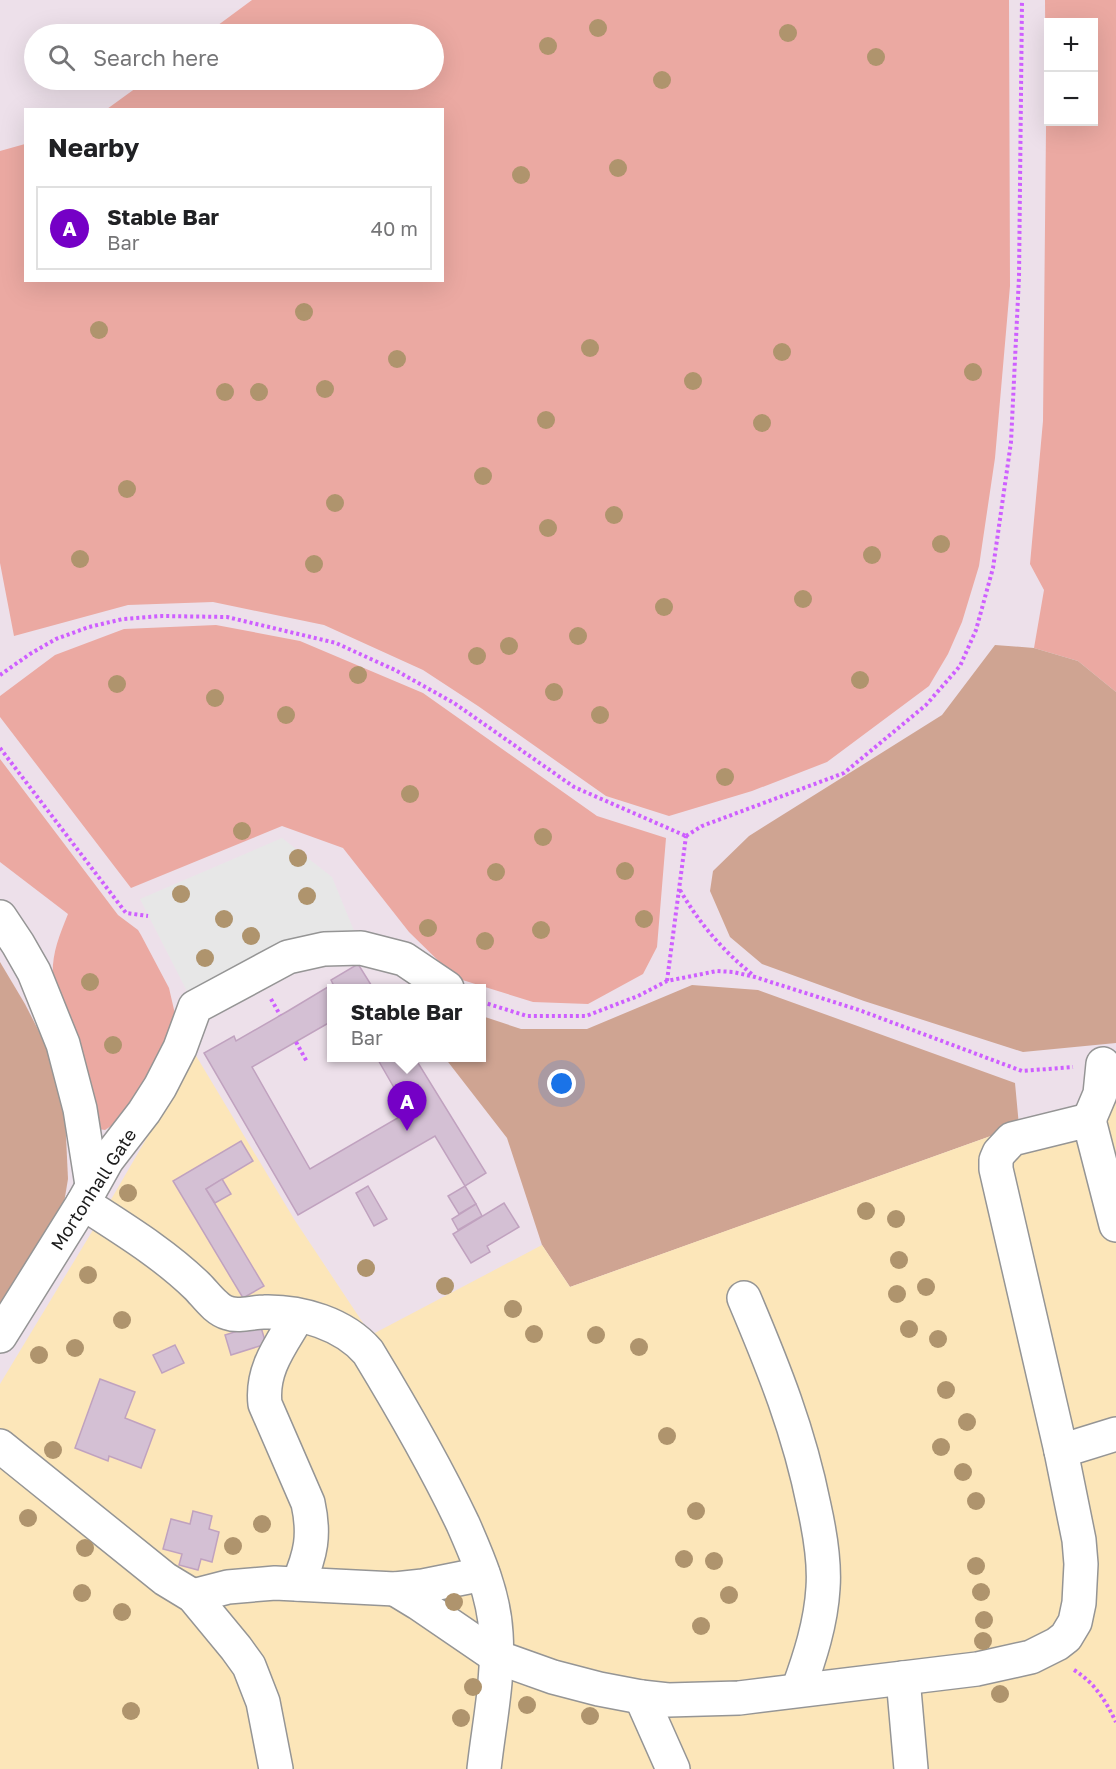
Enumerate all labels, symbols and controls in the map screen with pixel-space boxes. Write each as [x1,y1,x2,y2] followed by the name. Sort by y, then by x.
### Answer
[1044,18,1098,126] map controls
[1044,18,1098,72] button: +
[24,24,444,90] search box
[45,41,78,74] icon: search
[93,44,219,71] text: Search here
[1044,72,1098,126] button: −
[48,132,139,163] text: Nearby
[107,203,219,230] text: Stable Bar
[62,216,77,240] text: A
[371,216,418,240] text: 40 m
[107,230,140,254] text: Bar
[327,984,486,1062] popup
[350,998,463,1025] text: Stable Bar
[350,1025,383,1049] text: Bar
[547,1069,576,1098] your location
[388,1082,426,1131] pin: A
[46,1124,140,1254] street label: Mortonhall Gate

